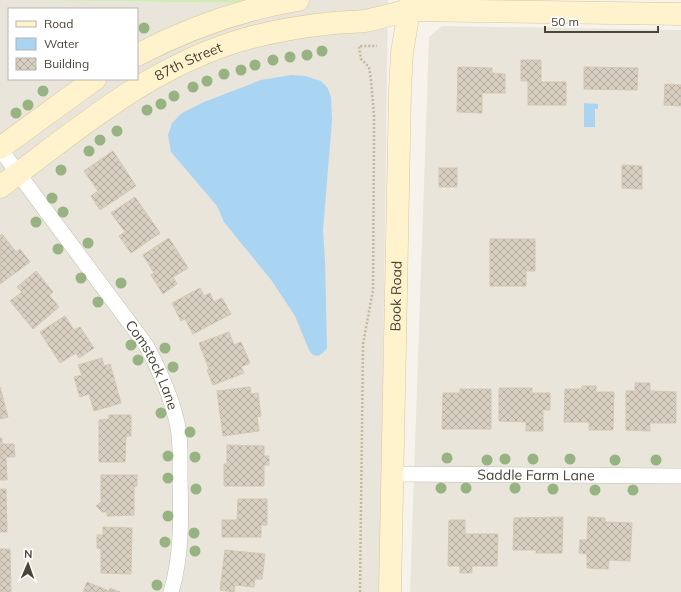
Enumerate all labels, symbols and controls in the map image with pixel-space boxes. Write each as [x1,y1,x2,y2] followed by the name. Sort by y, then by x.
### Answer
[8,8,138,80] legend
[545,8,658,34] scale bar
[551,14,579,29] text: 50 m
[44,16,73,31] text: Road
[44,36,80,51] text: Water
[151,38,224,85] street label: 87th Street
[44,56,89,71] text: Building
[386,261,406,332] street label: Book Road
[122,317,182,412] street label: Comstock Lane
[477,466,595,484] street label: Saddle Farm Lane
[8,544,48,584] north arrow
[24,547,33,561] text: N

